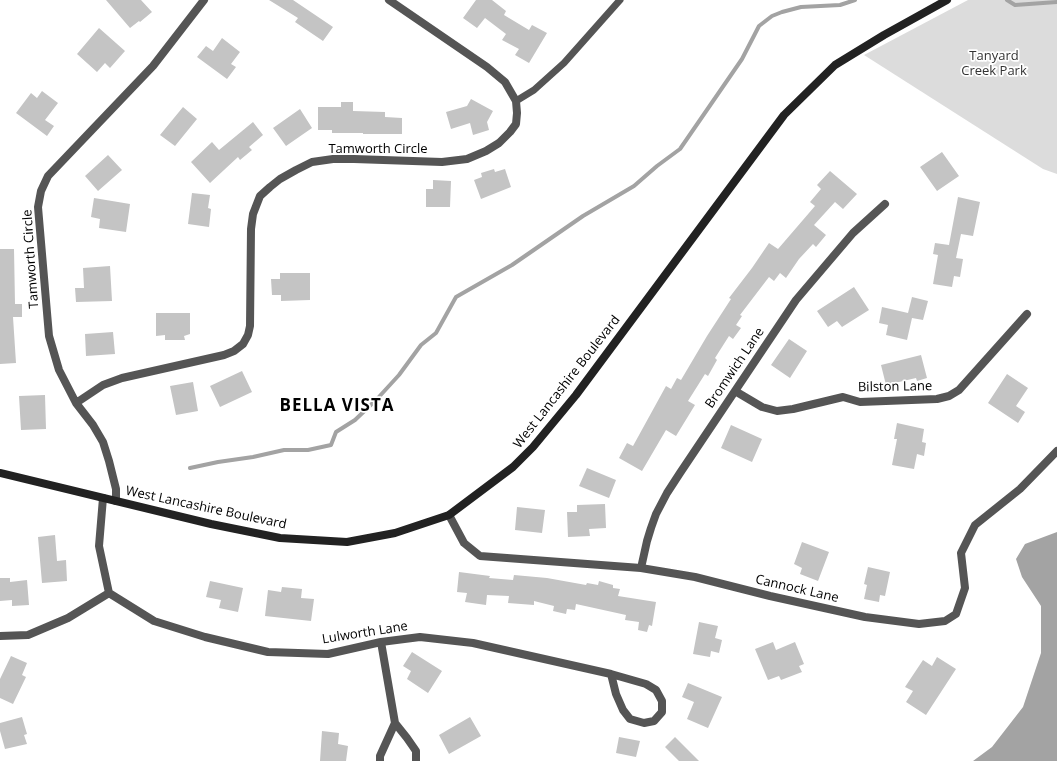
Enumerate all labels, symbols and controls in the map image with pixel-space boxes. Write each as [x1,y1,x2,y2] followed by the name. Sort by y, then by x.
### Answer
[961,48,1027,79] park label: Tanyard Creek Park
[328,141,428,157] street label: Tamworth Circle
[20,209,42,309] street label: Tamworth Circle
[510,313,624,451] street label: West Lancashire Boulevard
[702,325,768,411] street label: Bromwich Lane
[858,379,932,395] street label: Bilston Lane
[280,396,394,416] district label: BELLA VISTA
[124,483,288,533] street label: West Lancashire Boulevard
[754,572,840,606] street label: Cannock Lane
[321,619,409,647] street label: Lulworth Lane

